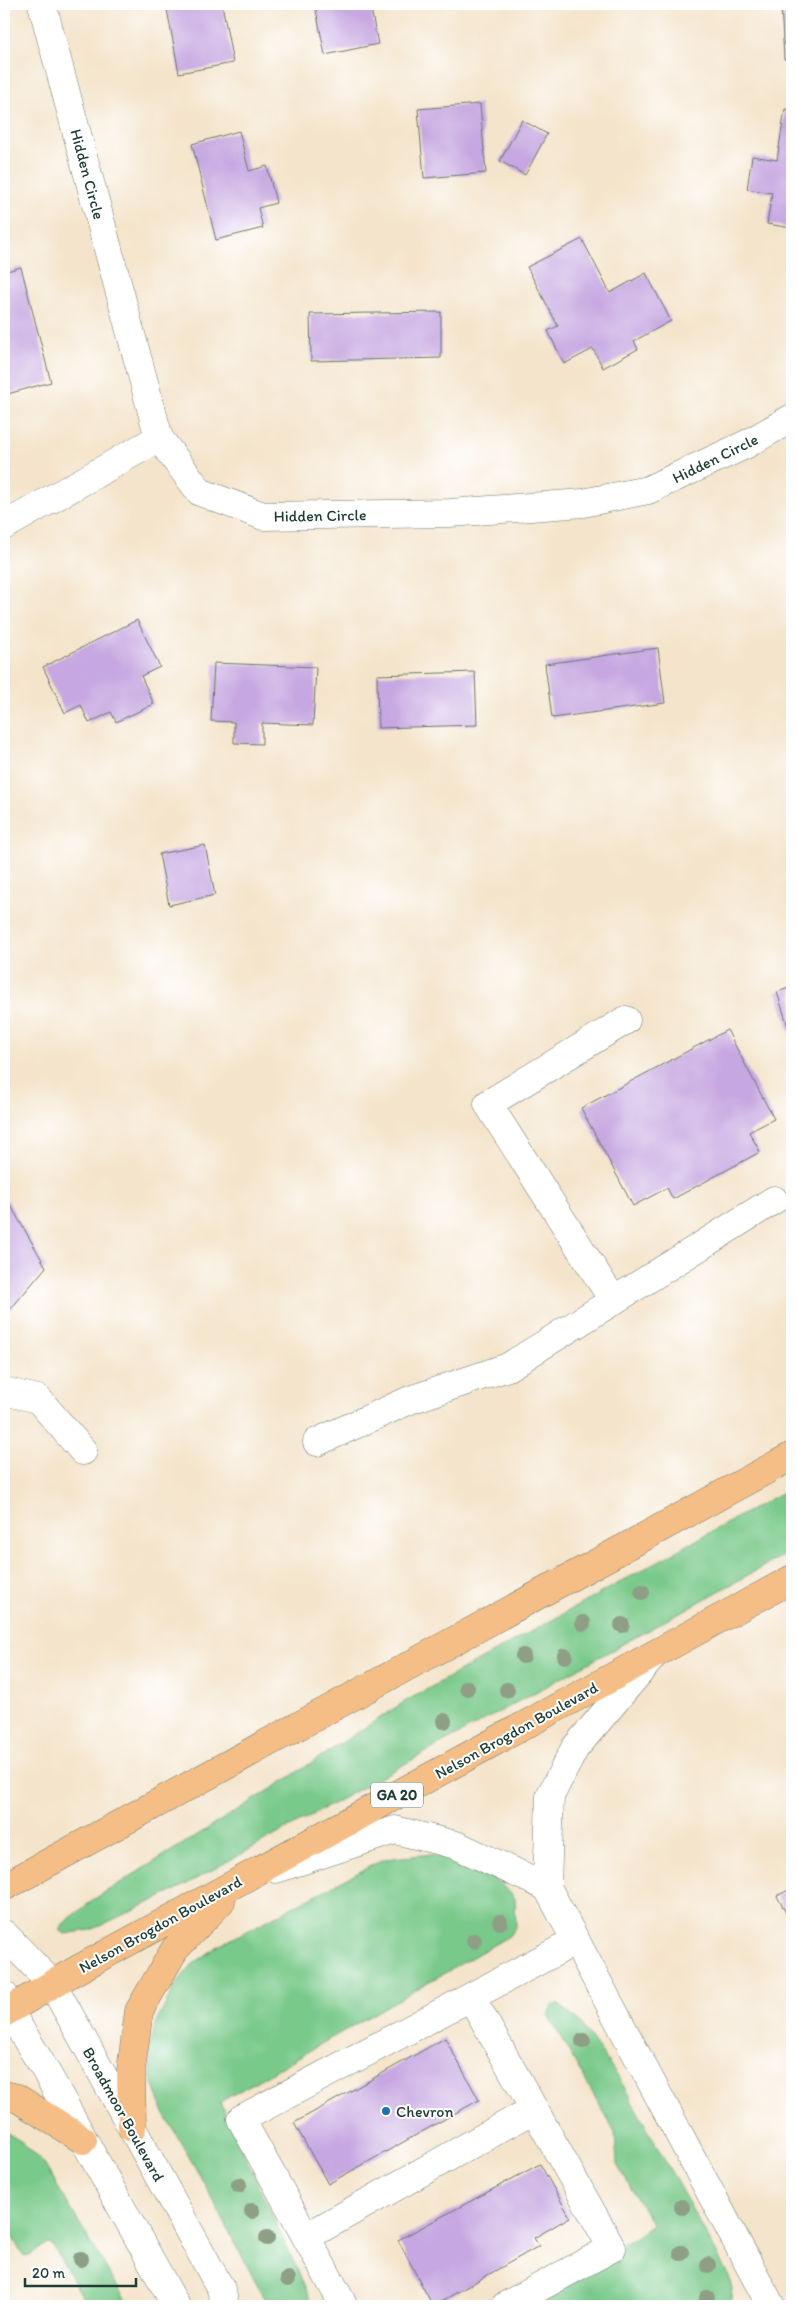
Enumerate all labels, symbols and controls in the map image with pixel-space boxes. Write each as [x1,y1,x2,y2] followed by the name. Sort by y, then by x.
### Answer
[66,127,109,221] street label: Hidden Circle
[669,430,761,487] street label: Hidden Circle
[273,505,367,526] street label: Hidden Circle
[432,1678,601,1783] street label: Nelson Brogdon Boulevard
[371,1782,423,1808] road number: GA 20
[76,1872,245,1977] street label: Nelson Brogdon Boulevard
[79,2044,169,2185] street label: Broadmoor Boulevard
[396,2102,453,2121] place label: Chevron
[380,2105,392,2117] marker: Chevron
[25,2255,136,2287] scale bar
[32,2264,66,2282] text: 20 m

